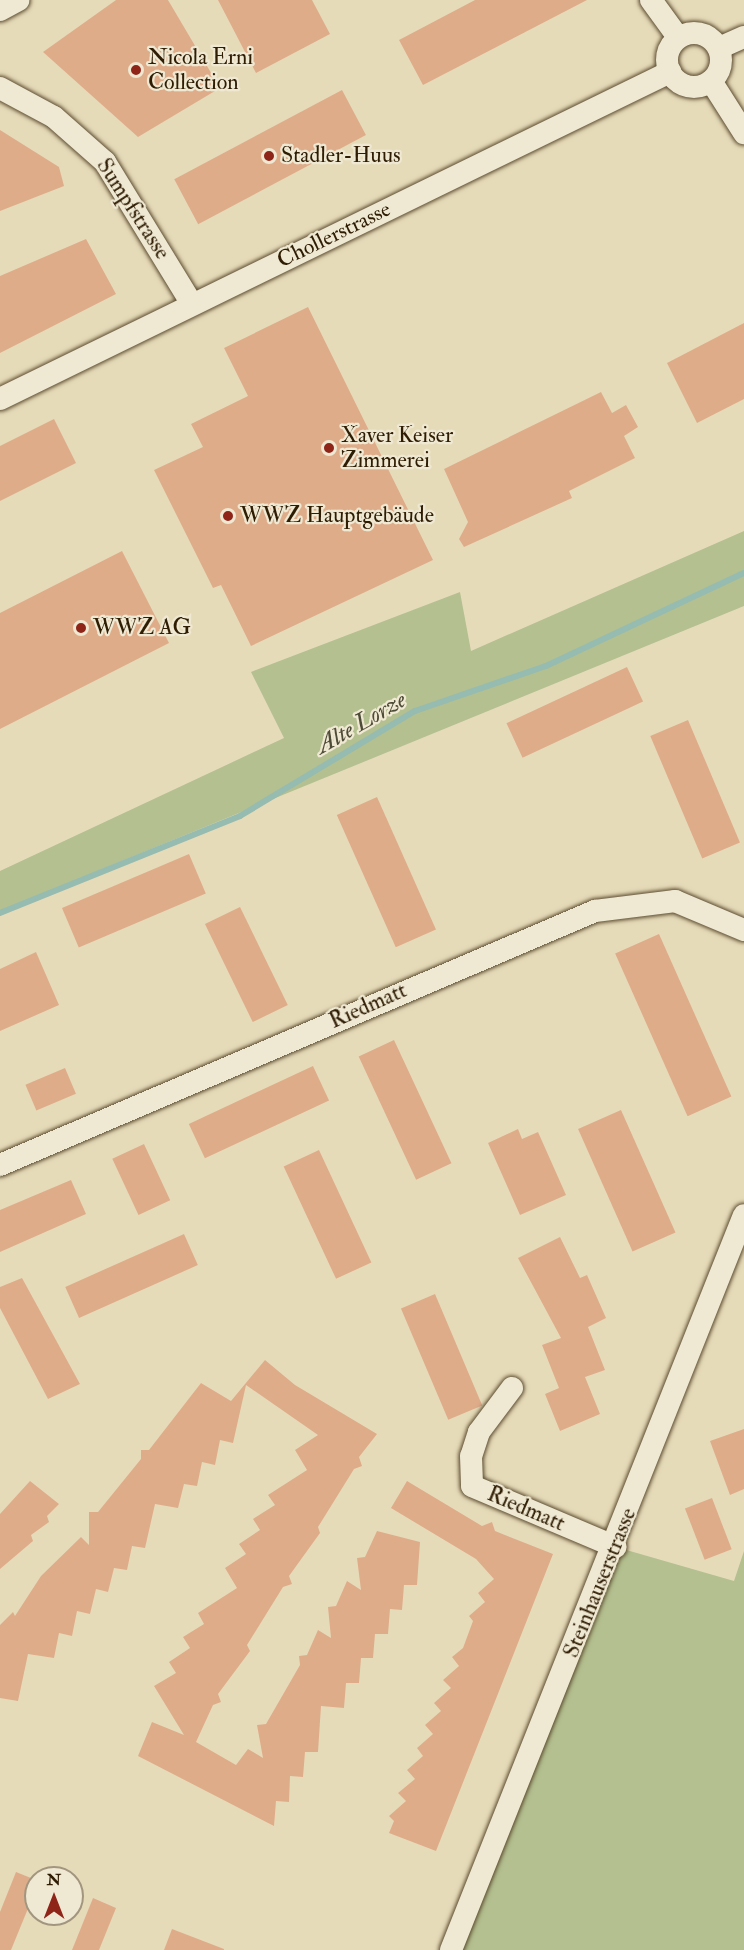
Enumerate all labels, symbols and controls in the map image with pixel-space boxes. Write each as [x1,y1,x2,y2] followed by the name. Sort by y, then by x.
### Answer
[148,44,253,96] place label: Nicola Erni Collection
[129,63,143,77] marker: Nicola Erni Collection
[281,143,401,169] place label: Stadler-Huus
[262,149,276,163] marker: Stadler-Huus
[91,154,175,264] street label: Sumpfstrasse
[273,196,395,274] street label: Chollerstrasse
[341,422,453,474] place label: Xaver Keiser Zimmerei
[322,441,336,455] marker: Xaver Keiser Zimmerei
[240,503,434,529] place label: WWZ Hauptgebäude
[221,509,235,523] marker: WWZ Hauptgebäude
[93,615,191,641] place label: WWZ AG
[74,621,88,635] marker: WWZ AG
[311,686,411,760] water label: Alte Lorze
[325,977,411,1035] street label: Riedmatt
[483,1481,569,1537] street label: Riedmatt
[558,1504,642,1662] street label: Steinhauserstrasse
[24,1866,84,1926] north arrow
[47,1870,61,1890] text: N

